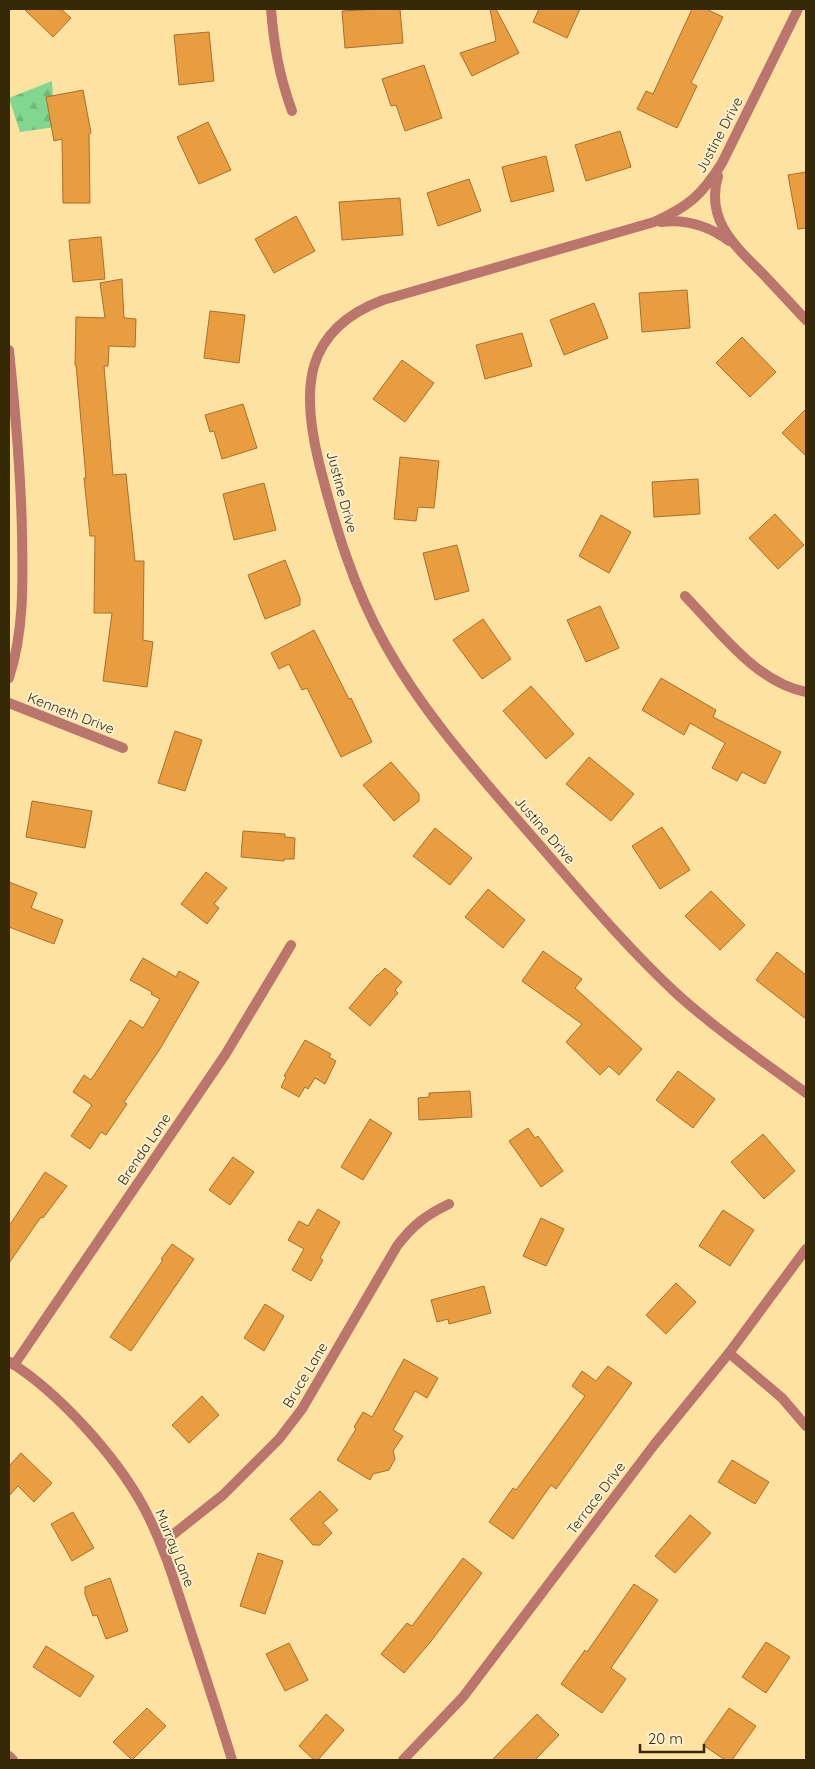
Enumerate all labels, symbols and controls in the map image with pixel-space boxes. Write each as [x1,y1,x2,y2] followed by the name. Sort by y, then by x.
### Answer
[691,94,747,176] street label: Justine Drive
[322,449,362,535] street label: Justine Drive
[25,688,117,738] street label: Kenneth Drive
[511,792,579,868] street label: Justine Drive
[113,1110,175,1188] street label: Brenda Lane
[278,1339,332,1411] street label: Bruce Lane
[563,1458,629,1538] street label: Terrace Drive
[151,1506,199,1590] street label: Murray Lane
[640,1722,704,1754] scale bar
[648,1729,683,1748] text: 20 m

